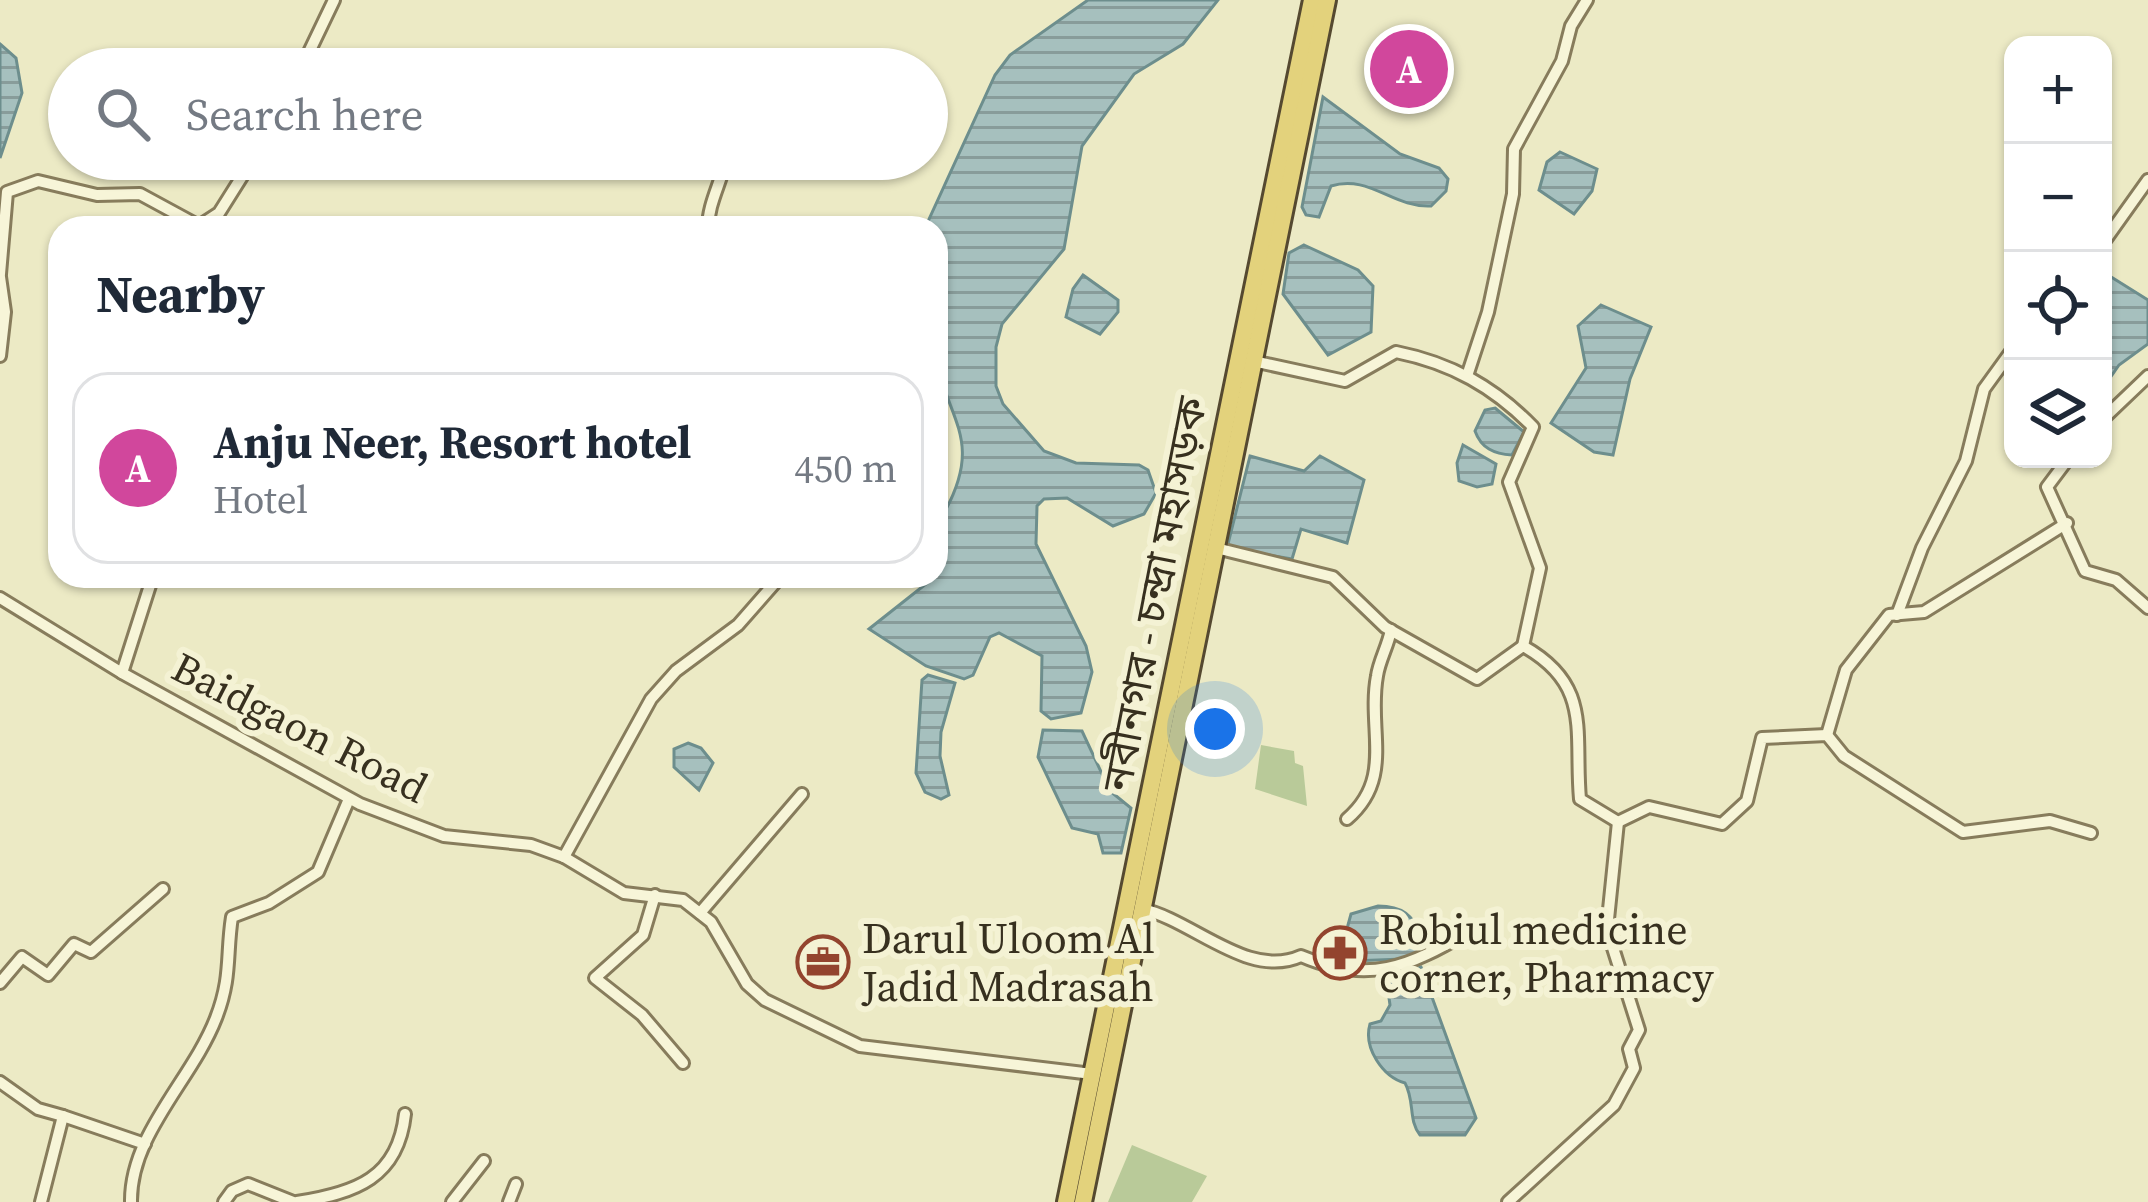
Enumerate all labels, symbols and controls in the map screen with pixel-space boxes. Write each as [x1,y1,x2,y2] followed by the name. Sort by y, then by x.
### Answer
[1370,24,1448,114] pin: A
[2004,36,2112,468] map controls
[2004,36,2112,144] button: +
[48,48,948,180] search box
[90,81,156,147] icon: search
[186,83,423,145] text: Search here
[2004,144,2112,252] button: −
[2004,252,2112,360] button: locate
[96,259,265,329] text: Nearby
[2004,360,2112,468] button: layers
[1087,391,1221,797] street label: নবীনগর - চন্দ্রা মহাসড়ক
[213,411,692,473] text: Anju Neer, Resort hotel
[125,442,151,495] text: A
[794,442,897,495] text: 450 m
[213,473,308,526] text: Hotel
[162,638,438,816] street label: Baidgaon Road
[1185,699,1245,759] your location
[1379,900,1714,1006] place label: Robiul medicine corner, Pharmacy
[861,909,1155,1015] place label: Darul Uloom Al Jadid Madrasah
[1312,925,1368,981] pharmacy icon: Robiul medicine corner, Pharmacy
[795,934,851,990] office icon: Darul Uloom Al Jadid Madrasah

